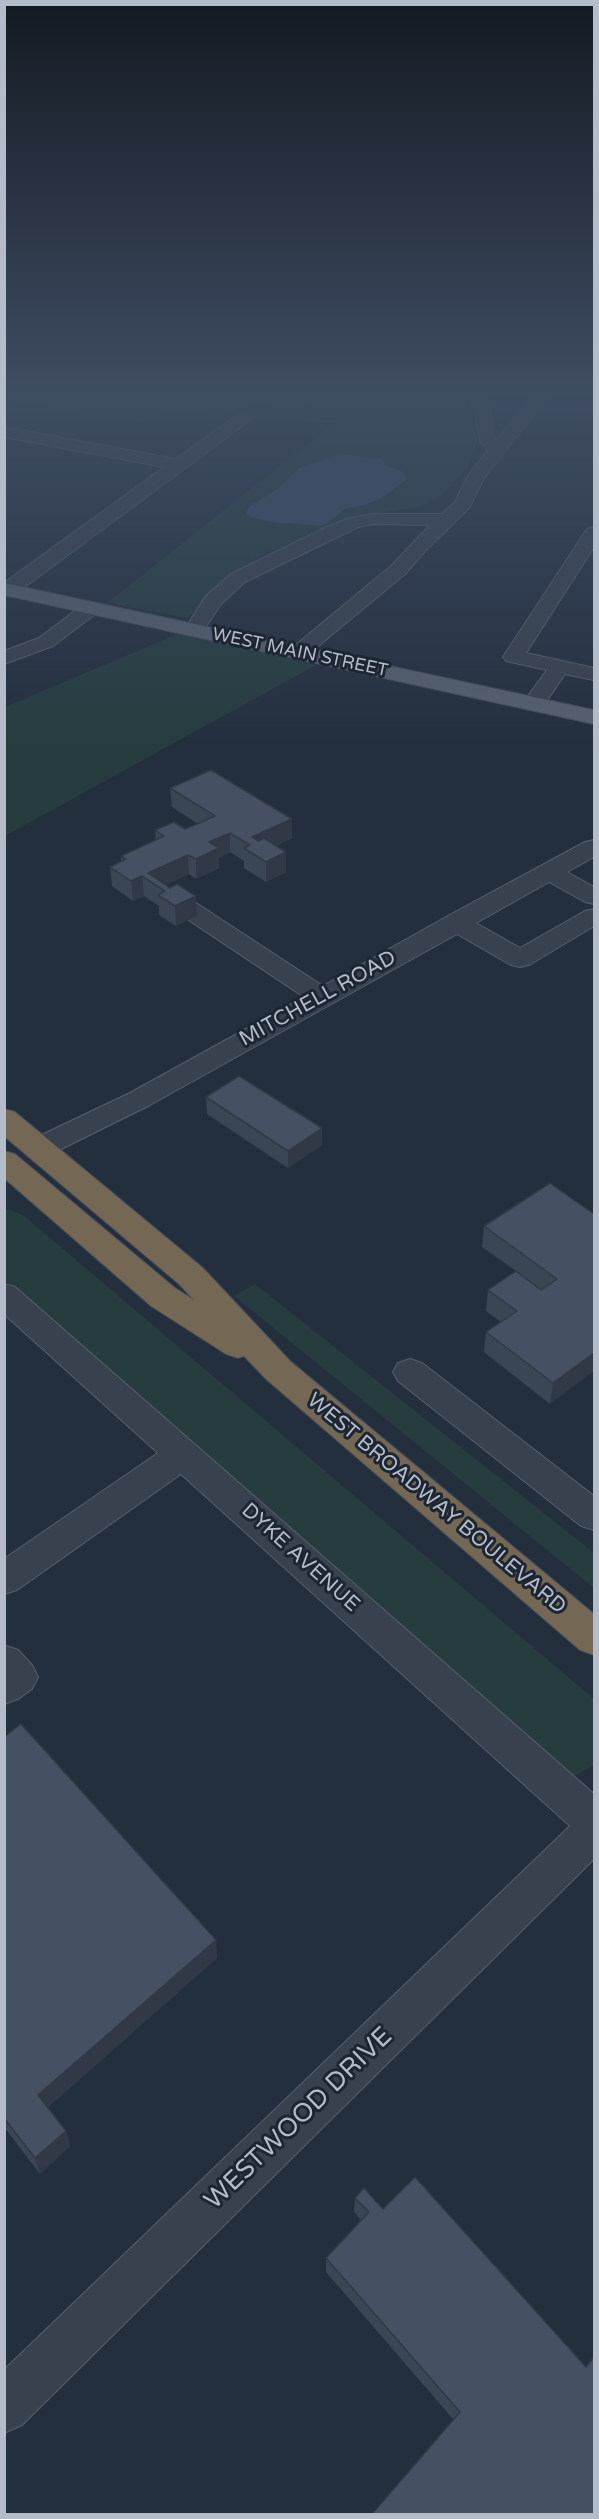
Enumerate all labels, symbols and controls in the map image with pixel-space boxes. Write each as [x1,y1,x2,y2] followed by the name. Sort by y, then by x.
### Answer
[210,624,390,682] street label: WEST MAIN STREET
[235,946,401,1052] street label: MITCHELL ROAD
[301,1388,571,1620] street label: WEST BROADWAY BOULEVARD
[236,1498,364,1618] street label: DYKE AVENUE
[199,2021,399,2217] street label: WESTWOOD DRIVE

